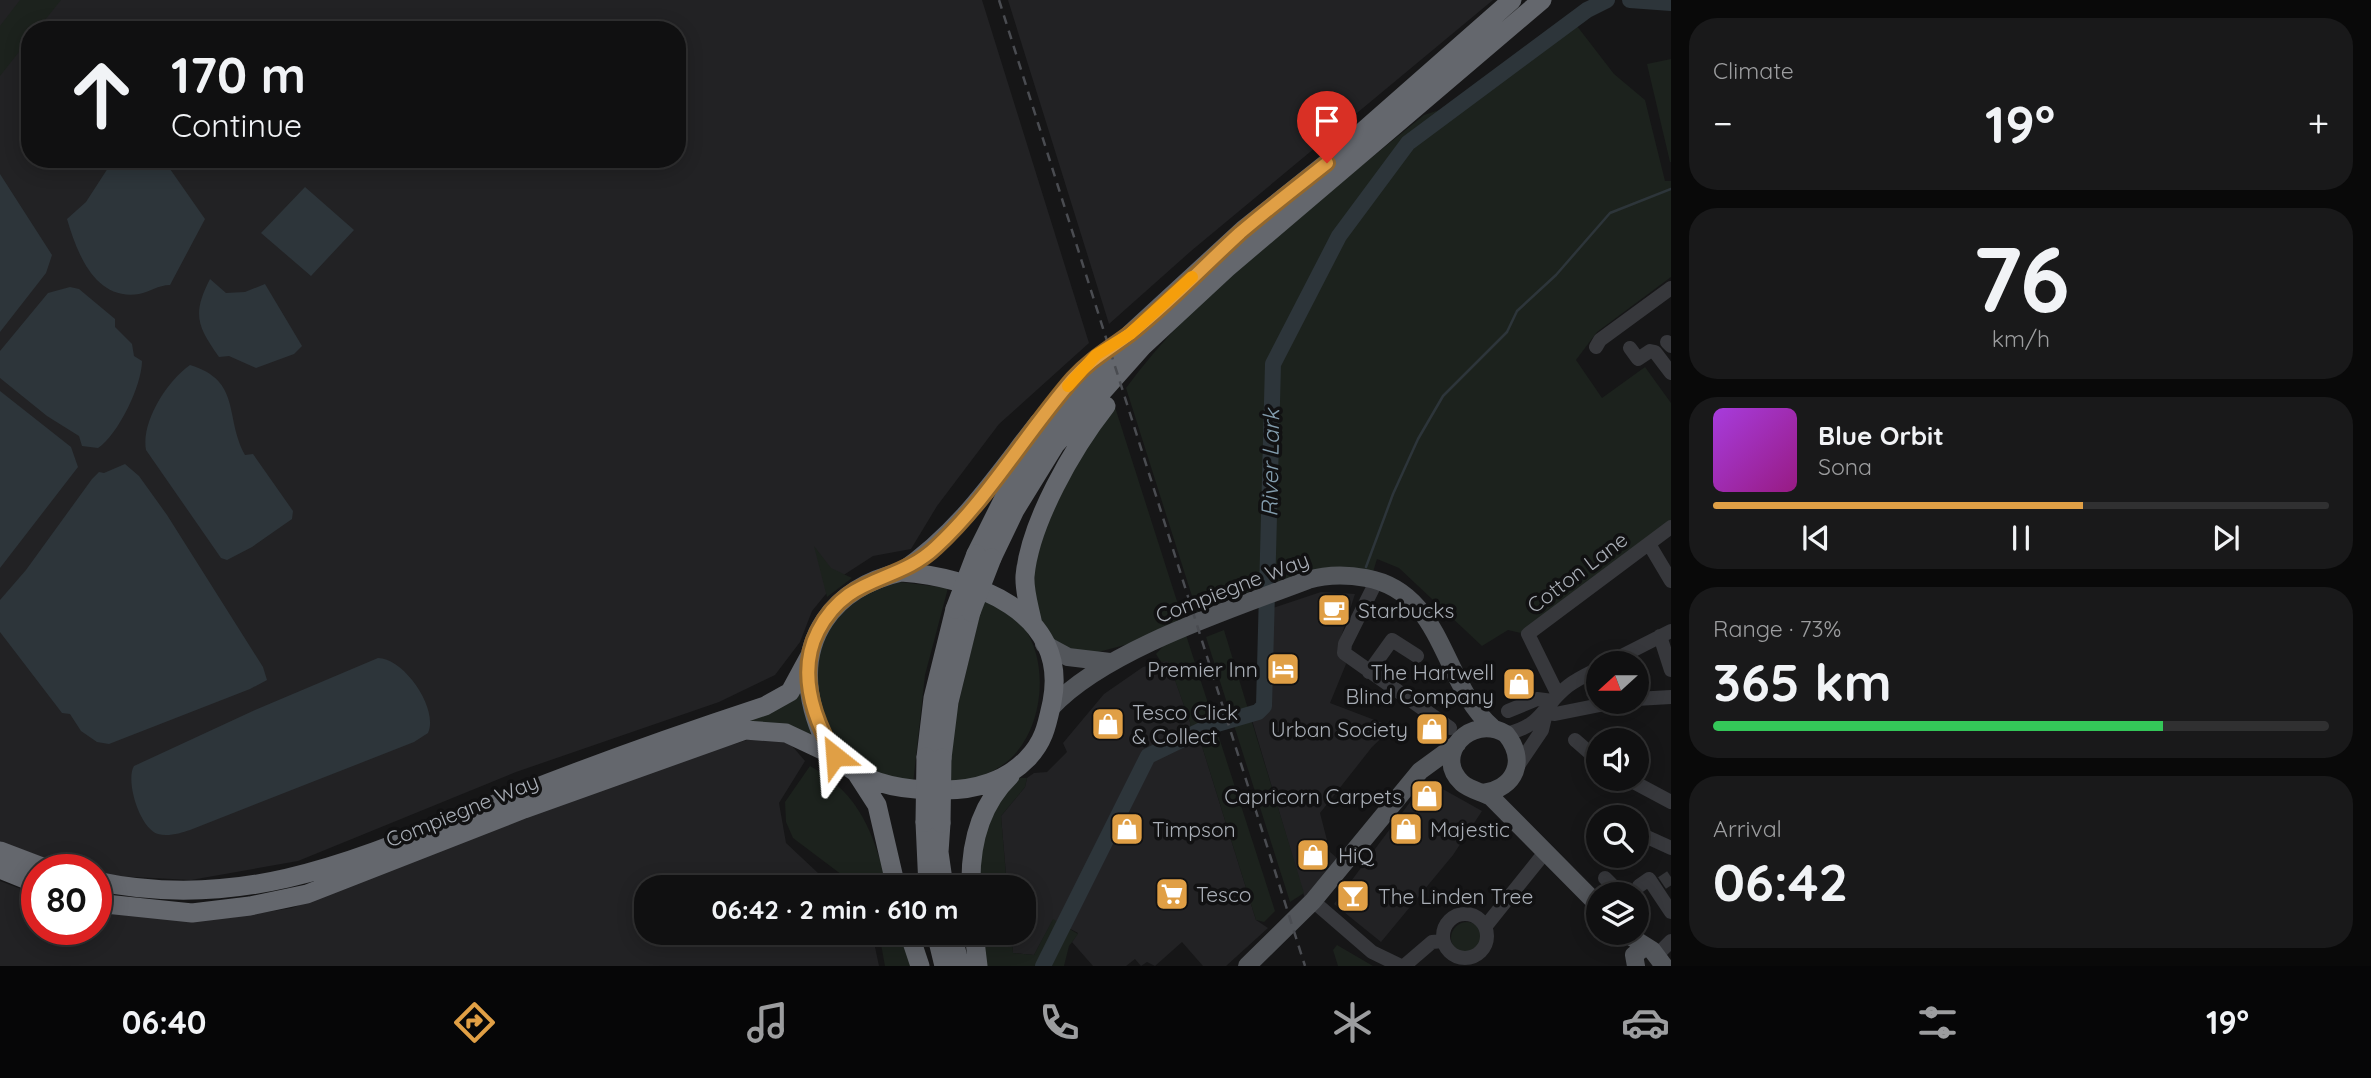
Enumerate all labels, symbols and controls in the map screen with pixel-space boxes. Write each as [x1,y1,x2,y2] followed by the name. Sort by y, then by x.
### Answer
[171,44,306,105] text: 170 m
[56,49,147,140] icon: ahead
[1713,56,1794,85] text: Climate
[1297,91,1357,163] pin
[1985,91,2055,156] text: 19°
[1713,99,1733,147] text: −
[2308,99,2329,147] text: +
[1308,102,1346,140] icon: arrive
[171,105,302,145] text: Continue
[1972,221,2070,335] text: 76
[1992,324,2050,353] text: km/h
[1255,407,1285,517] water label: River Lark
[1818,419,1944,452] text: Blue Orbit
[1818,452,1872,481] text: Sona
[1797,519,1835,557] icon: previous
[2002,519,2040,557] icon: pause
[2207,519,2245,557] icon: next
[1522,526,1632,618] street label: Cotton Lane
[1152,546,1312,628] street label: Compiegne Way
[1315,591,1353,629] cafe icon: Starbucks
[1358,597,1454,623] place label: Starbucks
[1713,614,1841,643] text: Range · 73%
[1713,649,1892,714] text: 365 km
[1264,650,1302,688] hotel icon: Premier Inn
[1586,651,1648,714] north arrow
[1586,651,1649,945] map controls
[1147,656,1258,682] place label: Premier Inn
[1346,659,1494,709] place label: The Hartwell Blind Company
[1500,665,1538,703] shop icon: The Hartwell Blind Company
[1132,699,1238,749] place label: Tesco Click & Collect
[1089,705,1127,743] shop icon: Tesco Click & Collect
[1413,710,1451,748] shop icon: Urban Society
[1271,716,1408,742] place label: Urban Society
[798,719,872,793] position arrow
[1586,728,1649,791] button: sound
[382,768,542,852] street label: Compiegne Way
[1408,777,1446,815] shop icon: Capricorn Carpets
[1224,783,1402,809] place label: Capricorn Carpets
[1586,805,1649,868] button: search
[1108,810,1146,848] shop icon: Timpson
[1387,810,1425,848] shop icon: Majestic
[1713,814,1782,843] text: Arrival
[1152,816,1236,842] place label: Timpson
[1430,816,1510,842] place label: Majestic
[1294,836,1332,874] shop icon: HiQ
[1338,842,1375,868] place label: HiQ
[1713,849,1848,914] text: 06:42
[21,854,112,945] speed limit sign: 80
[1153,875,1191,913] supermarket icon: Tesco
[1334,877,1372,915] bar icon: The Linden Tree
[1196,881,1251,907] place label: Tesco
[1586,882,1649,945] button: layers
[1378,883,1533,909] place label: The Linden Tree
[711,893,959,926] text: 06:42 · 2 min · 610 m
[450,998,499,1047] icon: directions
[743,998,792,1047] icon: music
[1035,998,1084,1047] icon: phone
[1328,998,1377,1047] icon: climate
[1621,998,1670,1047] icon: car
[1913,998,1962,1047] icon: filters
[122,1002,206,1042] text: 06:40
[2206,1002,2249,1042] text: 19°

